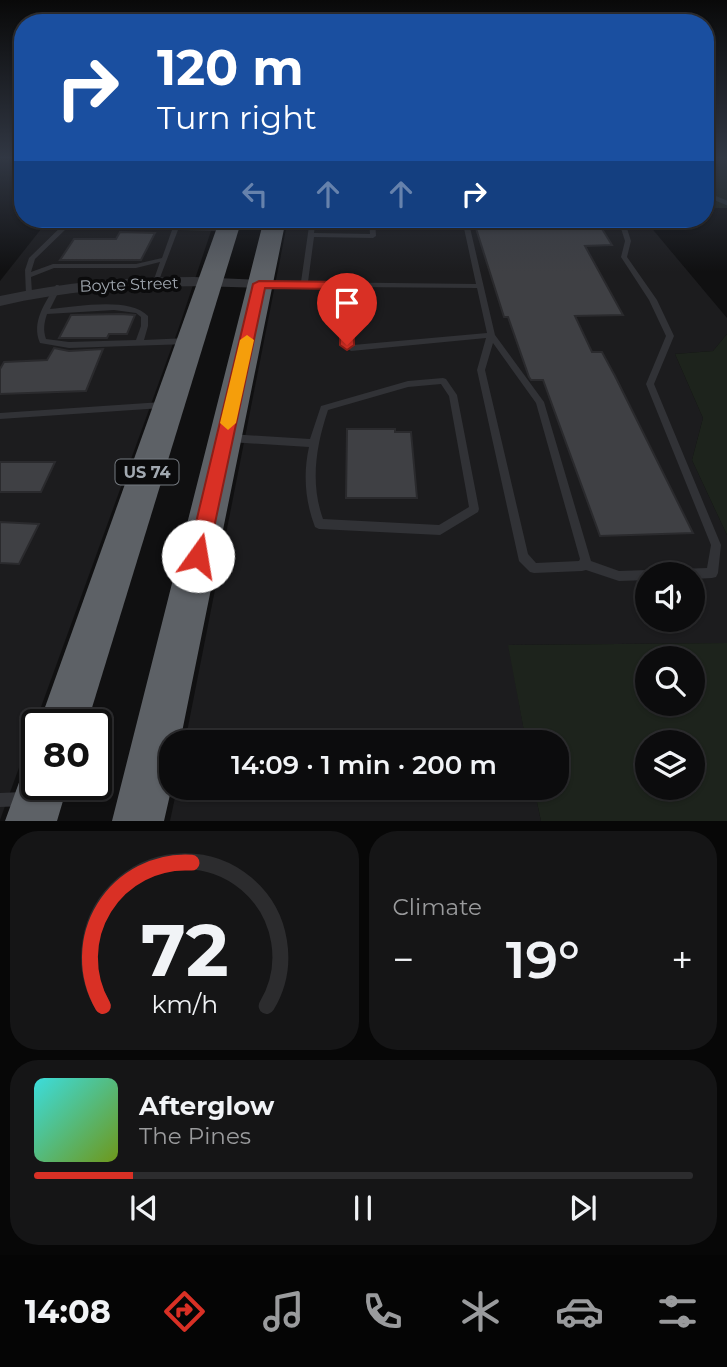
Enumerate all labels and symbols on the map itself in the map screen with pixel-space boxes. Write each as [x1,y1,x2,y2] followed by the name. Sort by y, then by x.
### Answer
[79,273,179,296] street label: Boyte Street
[317,273,377,345] pin
[116,460,178,485] road number: US 74
[161,519,235,593] position arrow
[21,709,112,800] speed limit sign: 80

